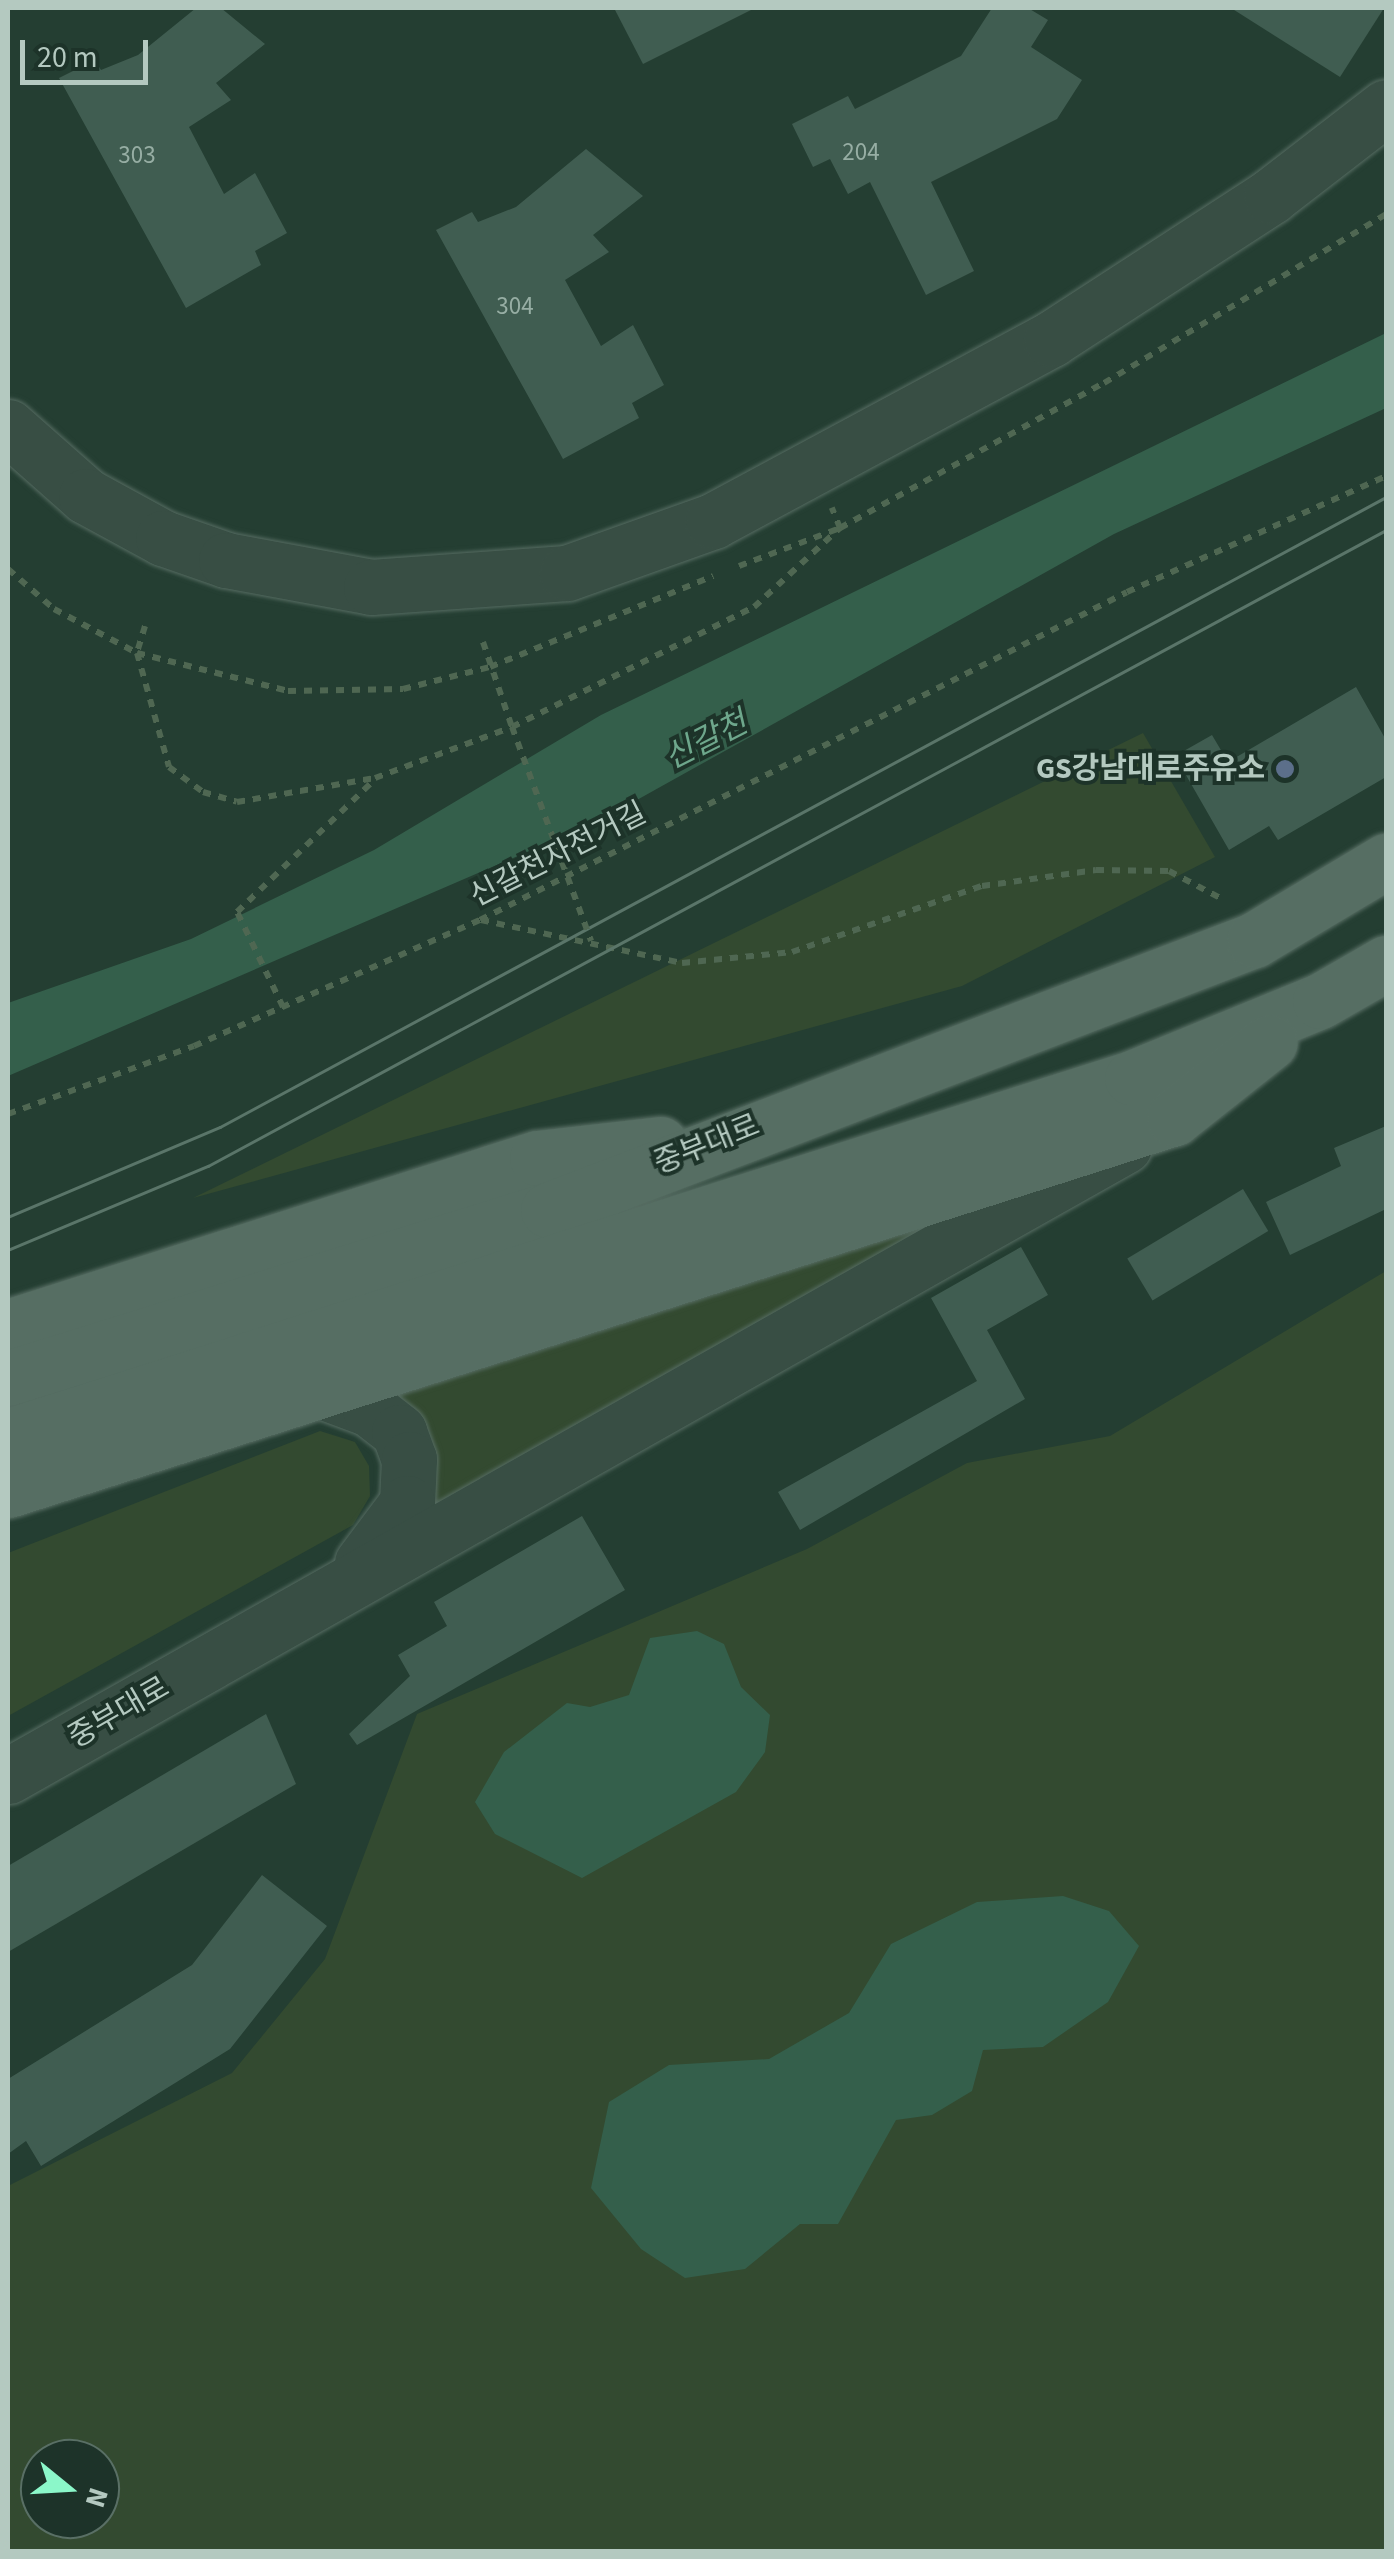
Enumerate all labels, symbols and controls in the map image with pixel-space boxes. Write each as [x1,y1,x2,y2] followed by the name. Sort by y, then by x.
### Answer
[25,20,152,82] scale bar
[37,36,98,79] text: 20 m
[842,137,880,167] house number: 204
[118,140,156,170] house number: 303
[496,291,534,321] house number: 304
[658,704,754,778] water label: 신갈천
[1036,751,1265,787] place label: GS강남대로주유소
[1274,758,1296,780] marker: GS강남대로주유소
[464,795,652,915] street label: 신갈천자전거길
[649,1108,765,1182] street label: 중부대로
[62,1670,176,1756] street label: 중부대로
[20,2439,120,2539] north arrow
[75,2483,119,2513] text: N

